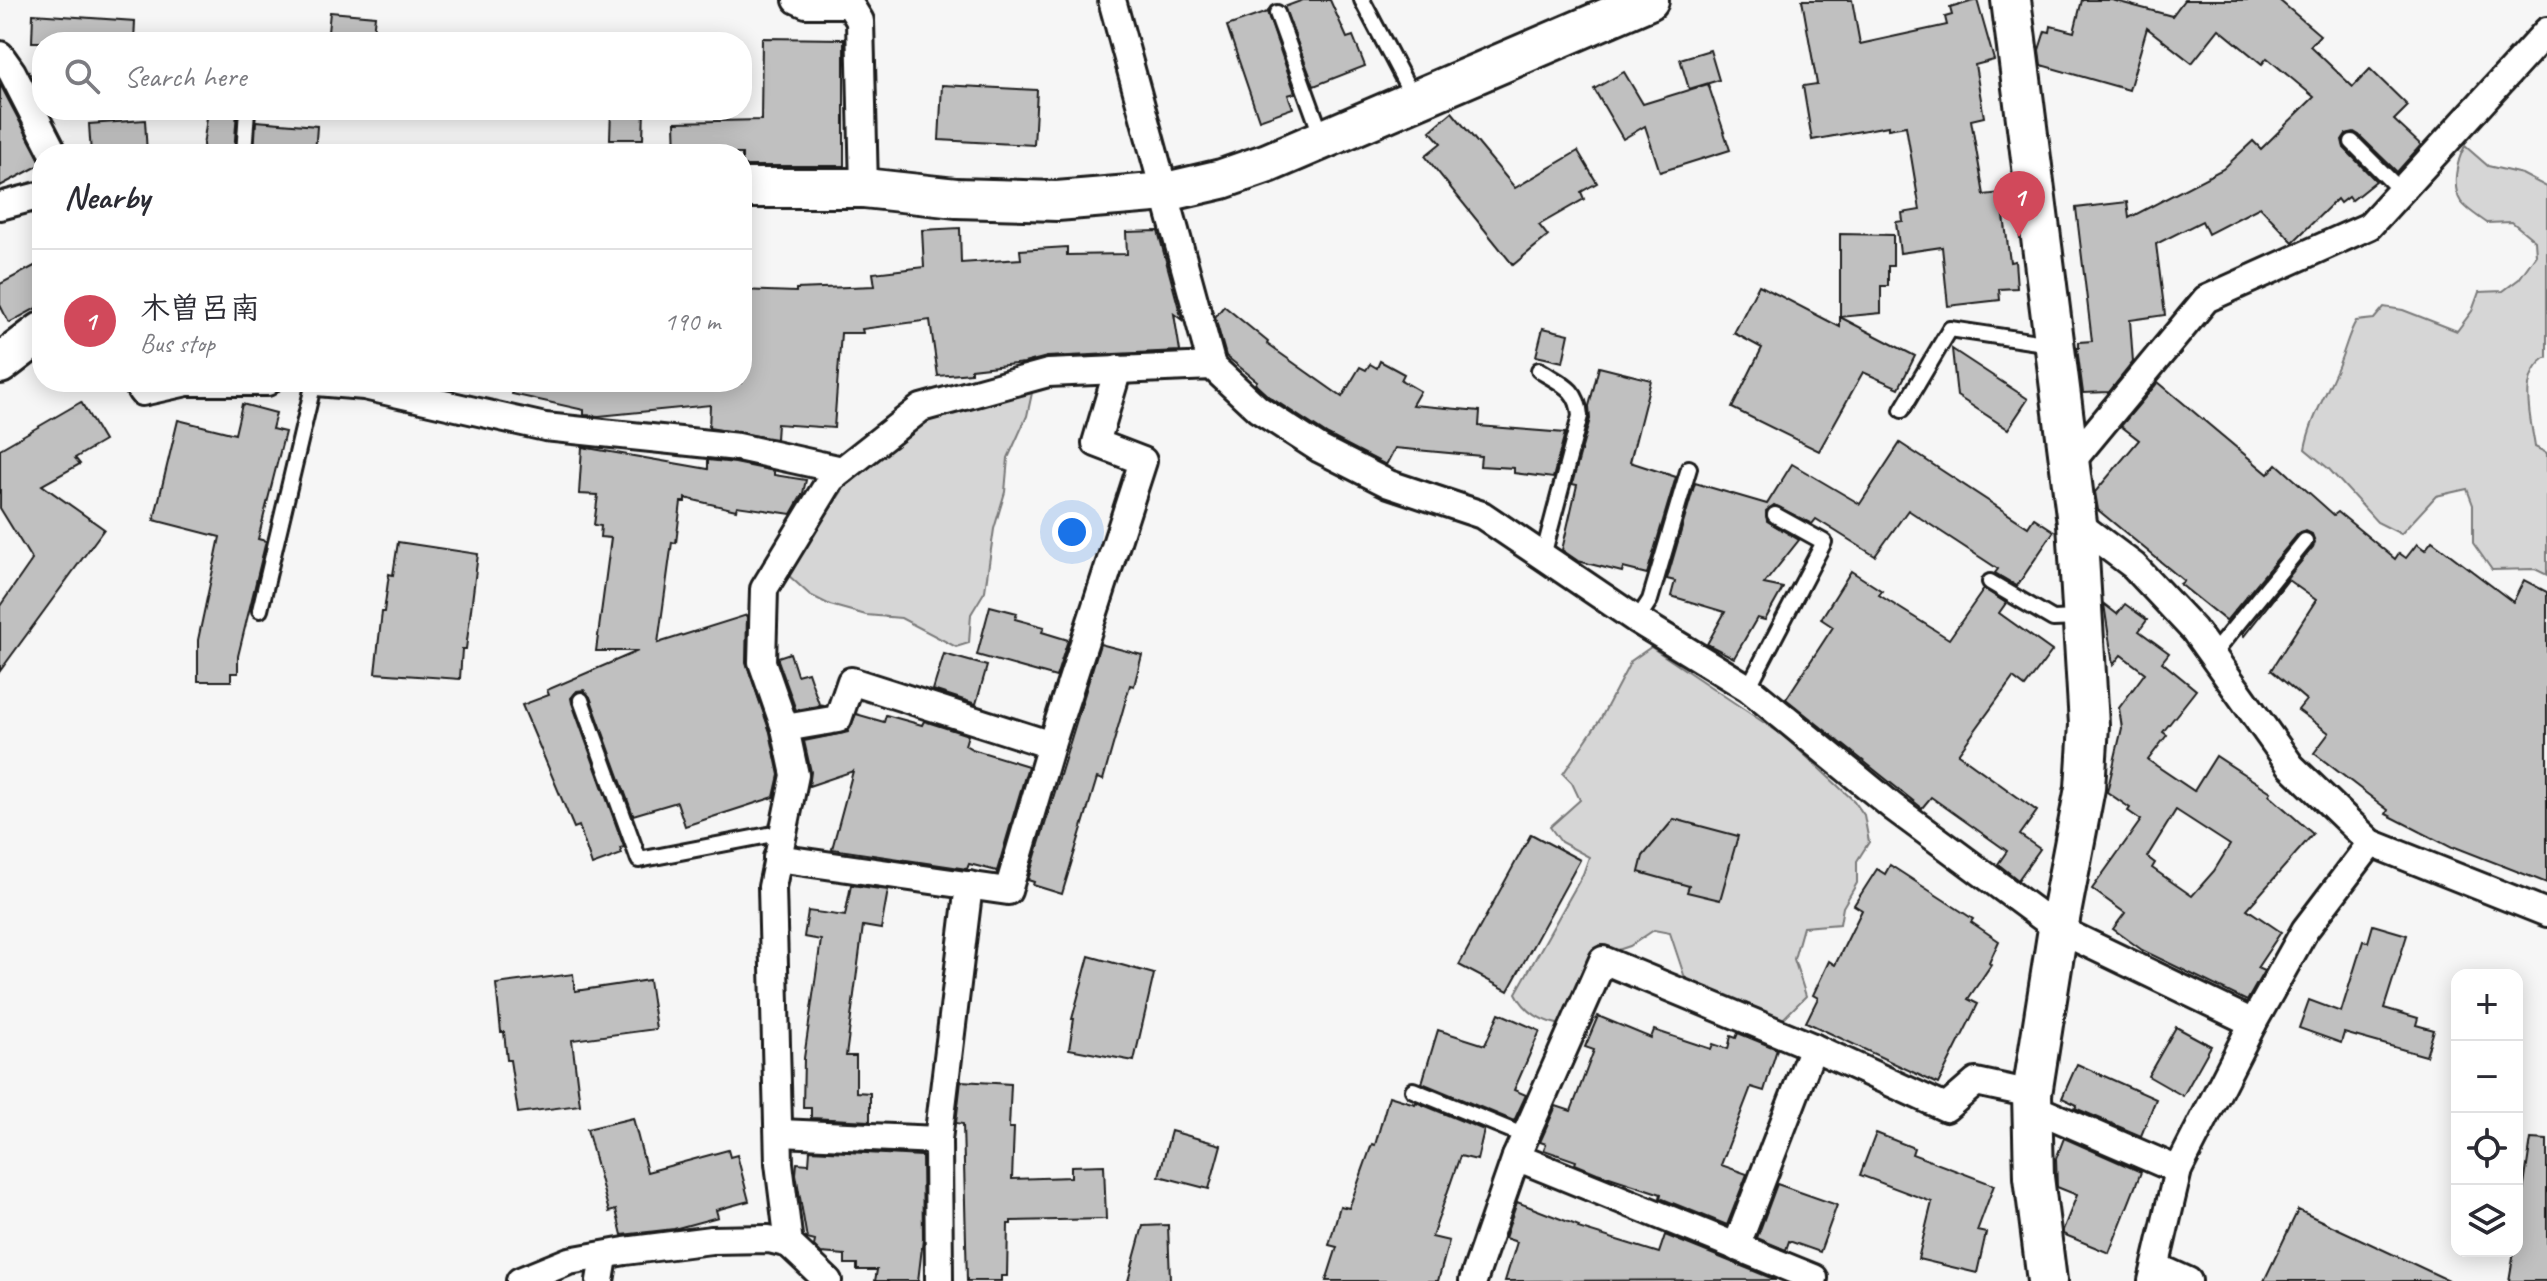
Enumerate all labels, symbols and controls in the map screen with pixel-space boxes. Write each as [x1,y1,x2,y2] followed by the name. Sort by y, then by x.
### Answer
[32,32,752,120] search box
[60,54,104,98] icon: search
[124,57,246,95] text: Search here
[1993,171,2045,237] pin: 1
[64,175,150,218] text: Nearby
[140,289,260,327] text: 木曽呂南
[84,305,96,338] text: 1
[664,305,720,338] text: 190 m
[140,327,215,360] text: Bus stop
[1052,512,1092,552] your location
[2451,969,2523,1257] map controls
[2451,969,2523,1041] button: +
[2451,1041,2523,1113] button: −
[2451,1113,2523,1185] button: locate
[2451,1185,2523,1257] button: layers

